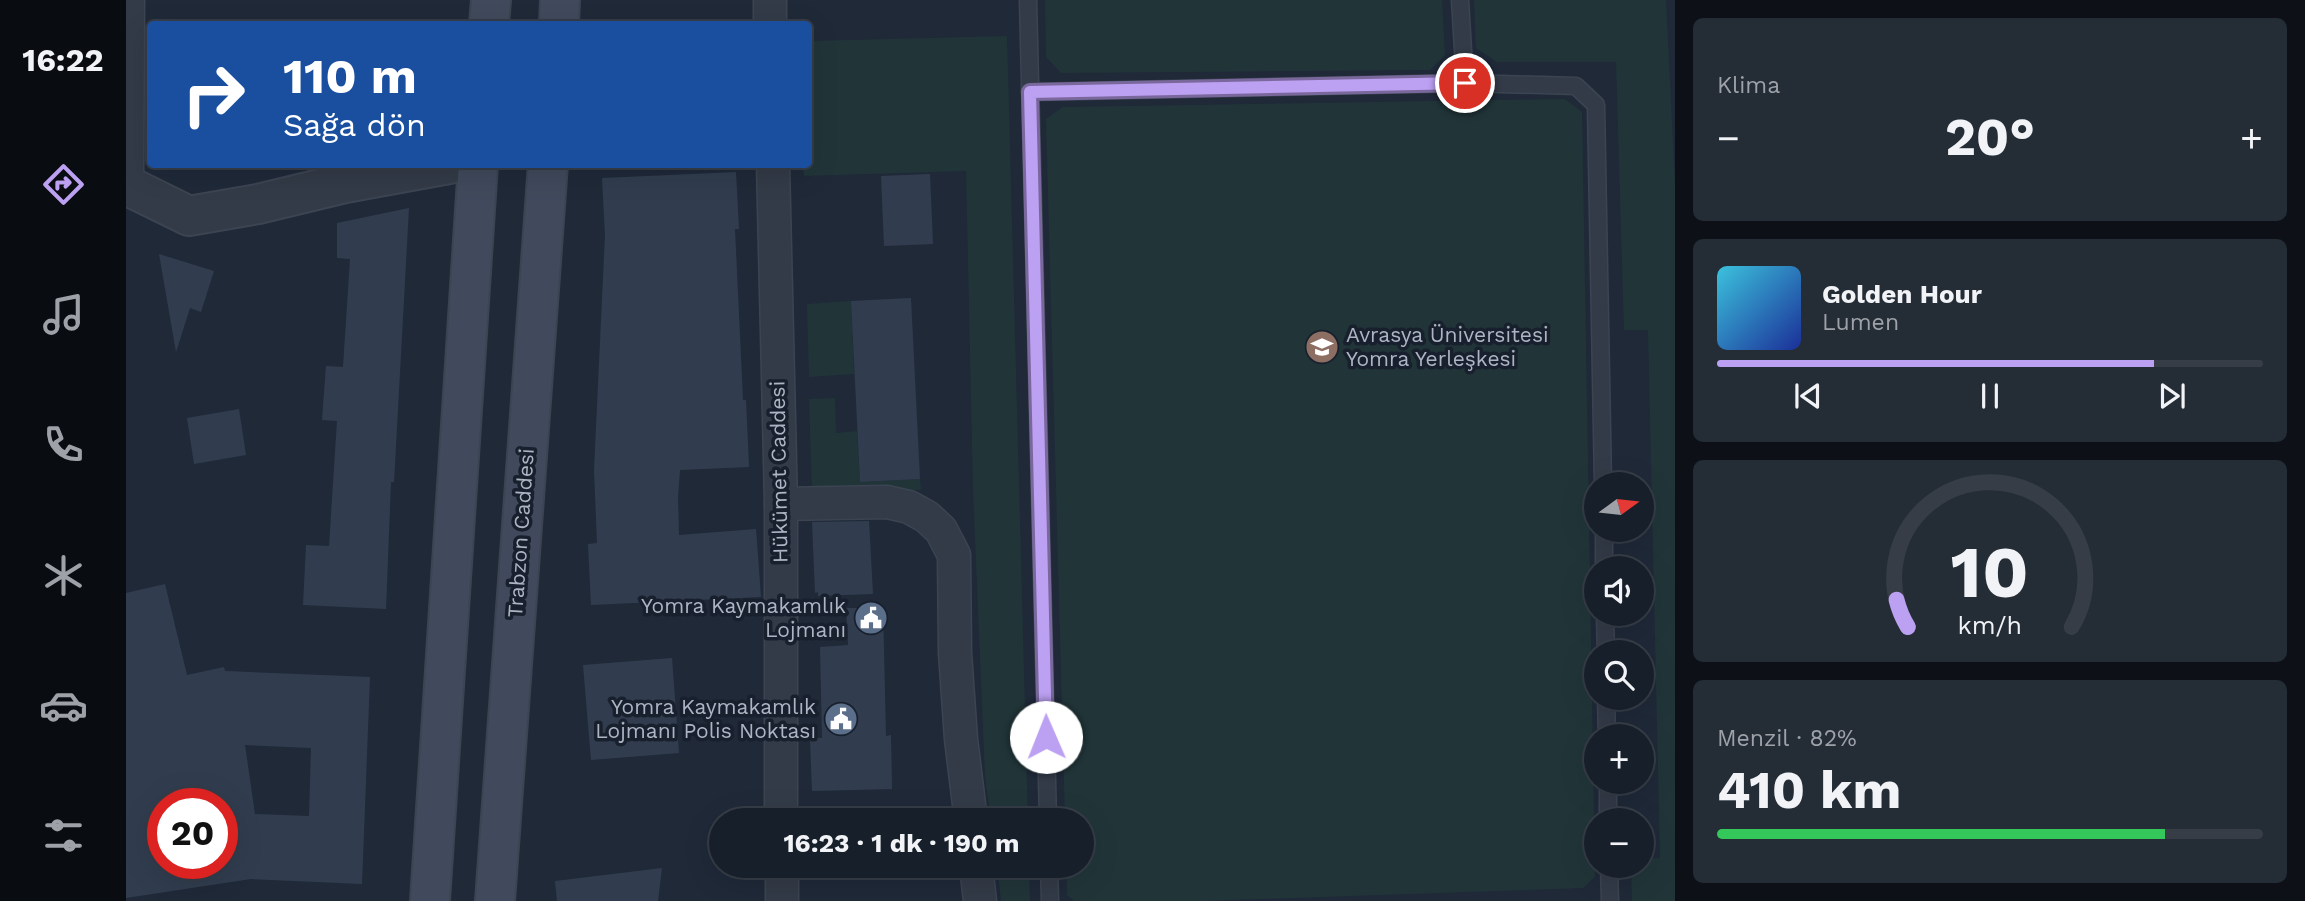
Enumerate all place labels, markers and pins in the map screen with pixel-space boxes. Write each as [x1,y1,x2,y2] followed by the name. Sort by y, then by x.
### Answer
[1435,53,1495,113] pin
[1346,322,1549,371] place label: Avrasya Üniversitesi Yomra Yerleşkesi
[1303,328,1341,366] school or university icon: Avrasya Üniversitesi Yomra Yerleşkesi
[641,593,846,642] place label: Yomra Kaymakamlık Lojmanı
[852,599,890,637] public building icon: Yomra Kaymakamlık Lojmanı
[595,694,816,743] place label: Yomra Kaymakamlık Lojmanı Polis Noktası
[822,700,860,738] public building icon: Yomra Kaymakamlık Lojmanı Polis Noktası

